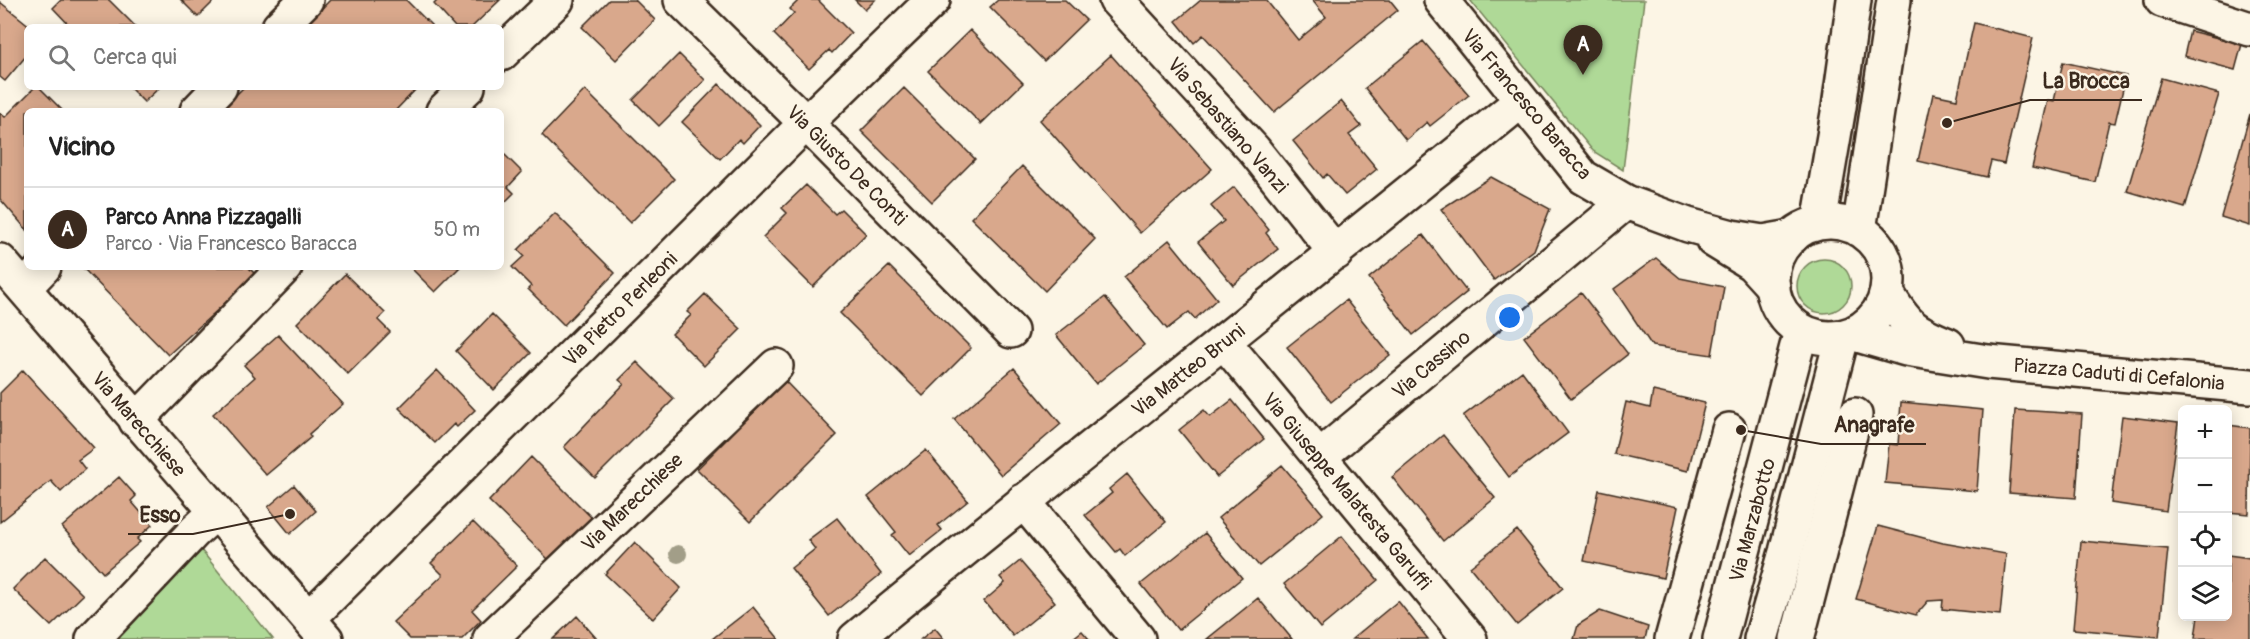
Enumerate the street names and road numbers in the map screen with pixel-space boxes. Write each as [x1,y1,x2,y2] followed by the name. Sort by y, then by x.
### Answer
[1456,24,1597,185] street label: Via Francesco Baracca
[1162,52,1293,198] street label: Via Sebastiano Vanzi
[781,100,912,231] street label: Via Giusto De Conti
[558,247,683,372] street label: Via Pietro Perleoni
[1127,318,1250,422] street label: Via Matteo Bruni
[1387,324,1476,404] street label: Via Cassino
[2012,353,2226,396] street label: Piazza Caduti di Cefalonia
[86,366,191,482] street label: Via Marecchiese
[1257,388,1437,595] street label: Via Giuseppe Malatesta Garuffi
[576,448,688,557] street label: Via Marecchiese
[1724,455,1781,585] street label: Via Marzabotto

